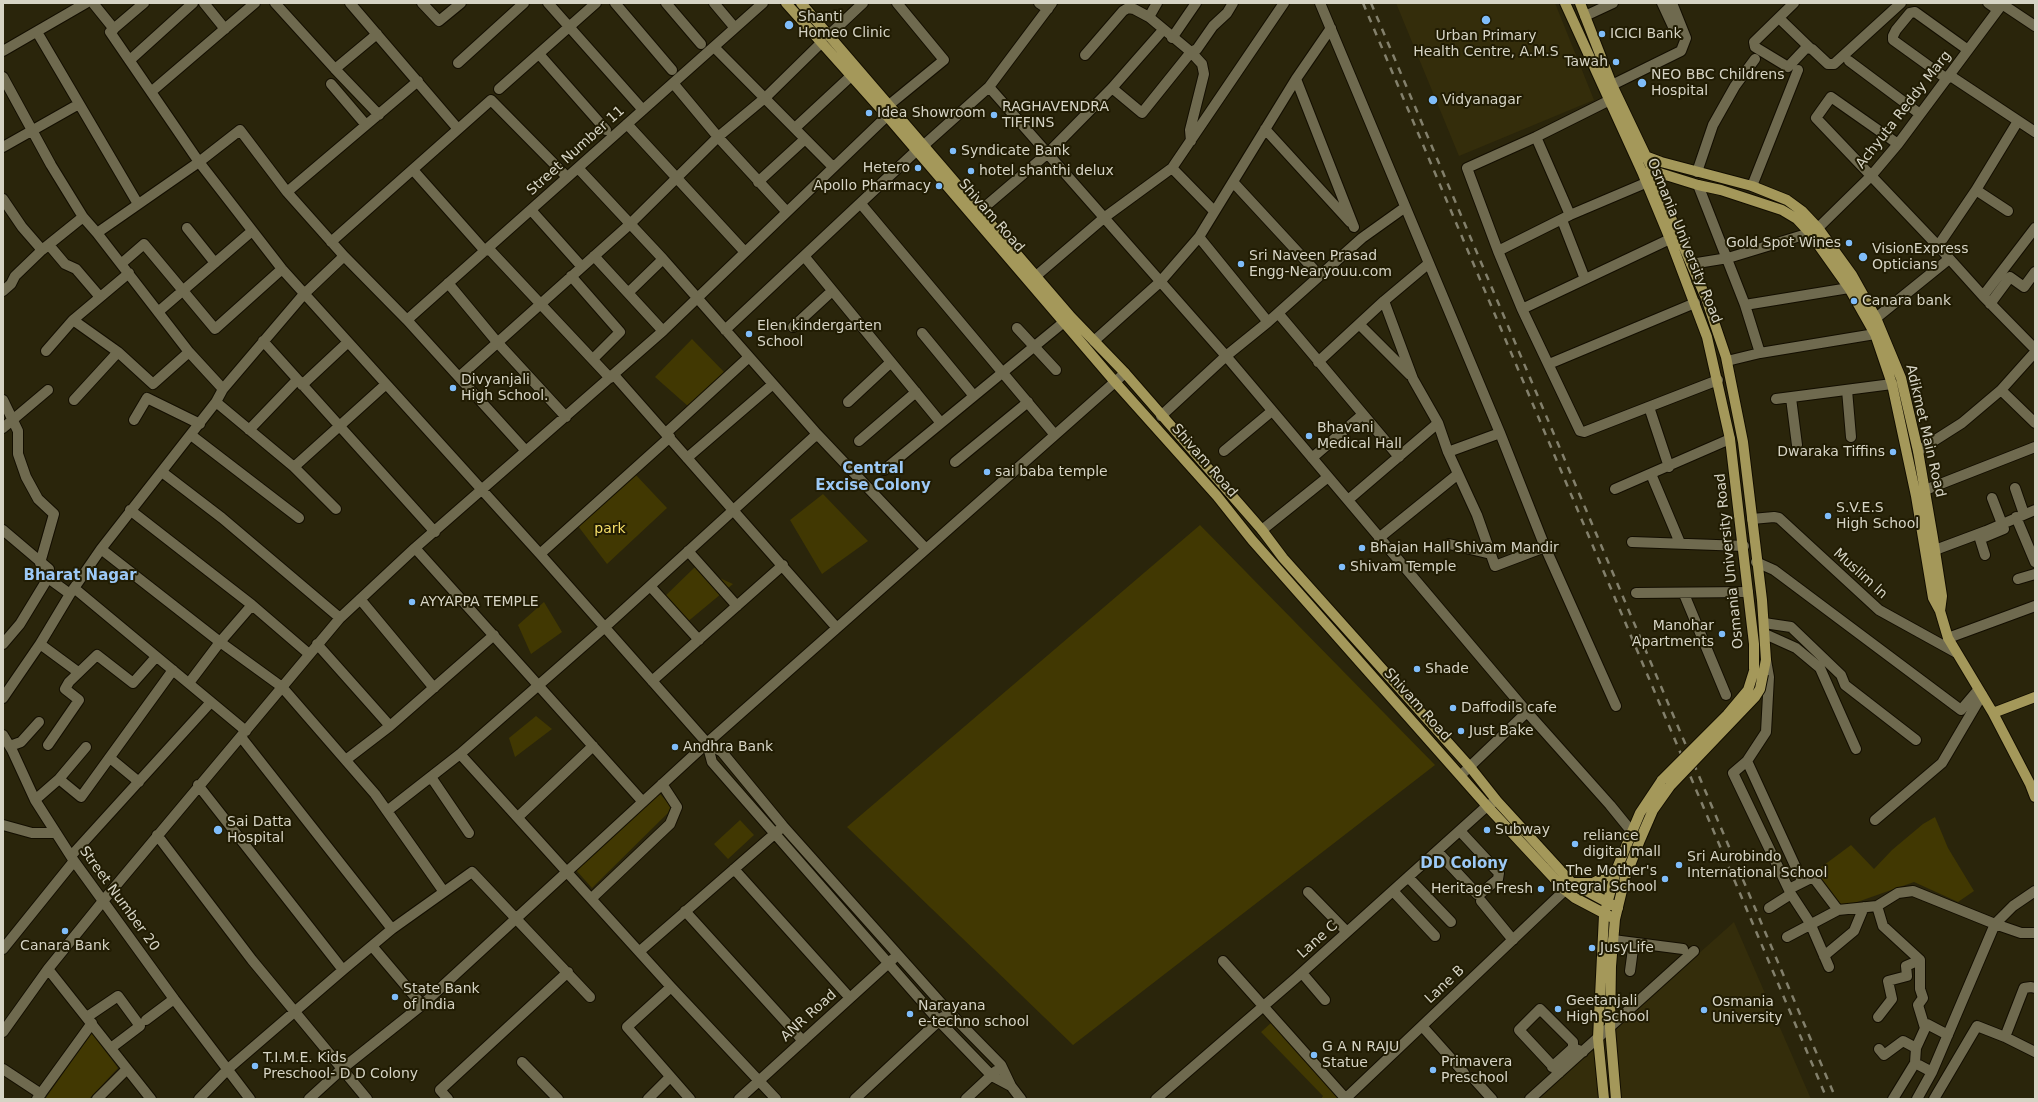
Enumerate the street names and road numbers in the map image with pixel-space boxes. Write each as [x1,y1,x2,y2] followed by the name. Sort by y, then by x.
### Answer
[1853,48,1955,172] street label: Achyuta Reddy Marg
[524,103,628,199] street label: Street Number 11
[1643,156,1725,326] street label: Osmania University Road
[955,176,1027,256] street label: Shivam Road
[1902,363,1948,499] street label: Adikmet Main Road
[1168,421,1240,501] street label: Shivam Road
[1712,472,1748,650] street label: Osmania University Road
[1830,545,1890,603] street label: Muslim ln
[1380,665,1454,745] street label: Shivam Road
[75,843,163,955] street label: Street Number 20
[1295,918,1341,962] street label: Lane C
[1422,963,1468,1007] street label: Lane B
[778,987,840,1045] street label: ANR Road

